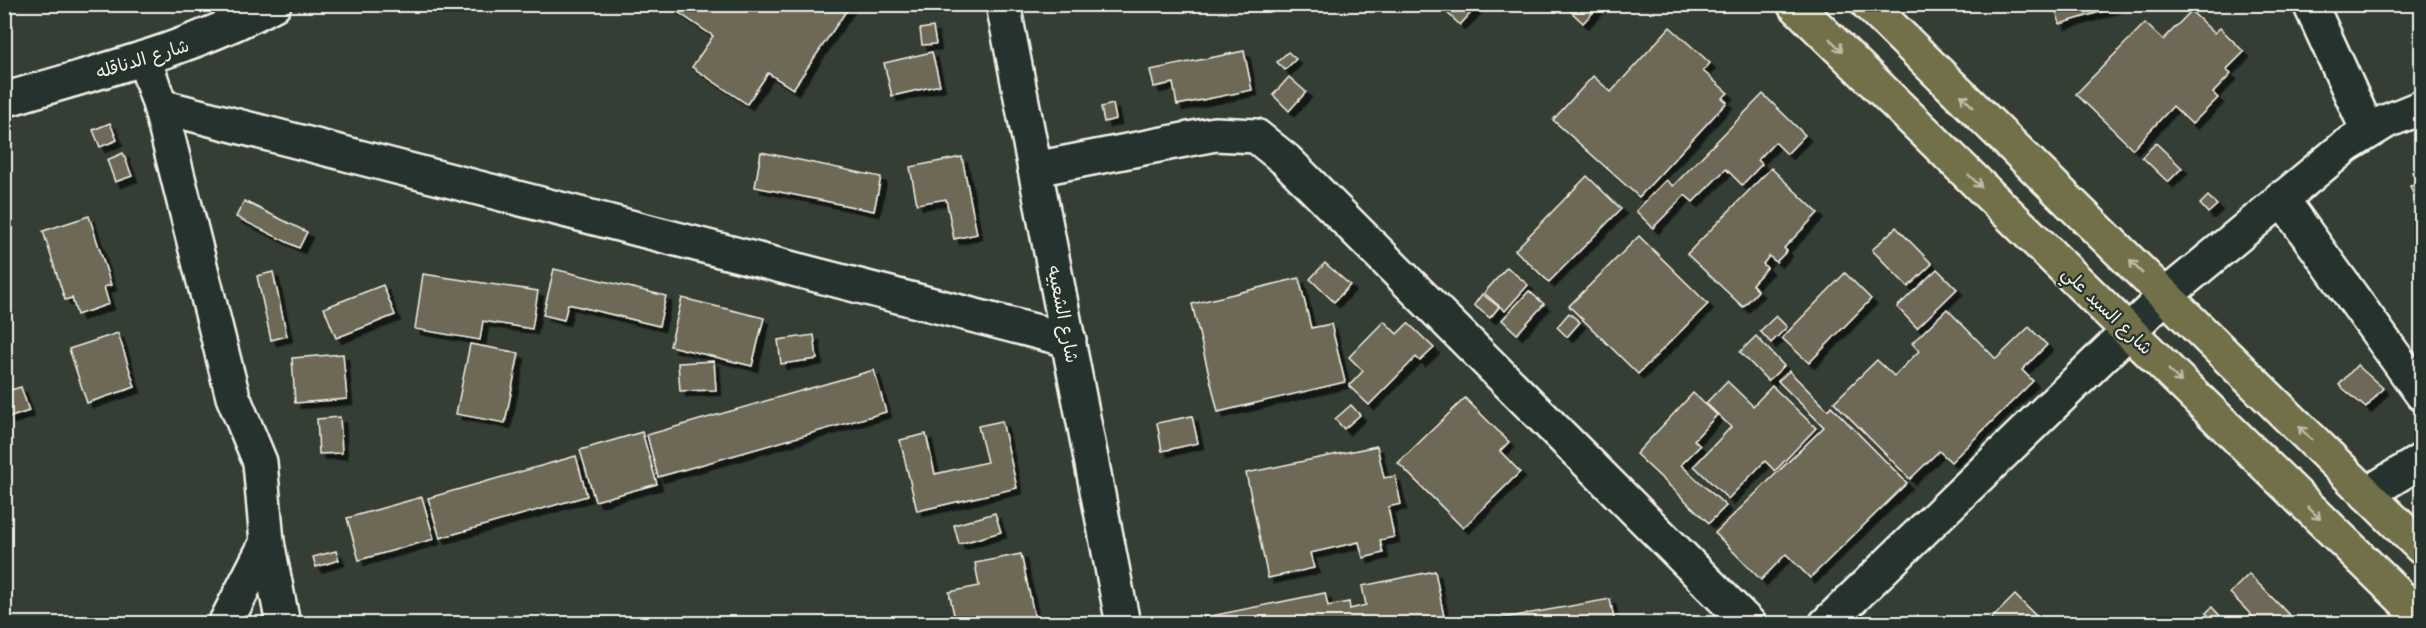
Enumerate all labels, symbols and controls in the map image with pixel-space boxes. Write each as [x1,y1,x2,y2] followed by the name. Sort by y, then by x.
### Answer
[92,32,192,85] street label: شارع الدناقله
[1828,38,1843,53] one-way arrow
[1959,94,1974,109] one-way arrow
[1968,174,1983,188] one-way arrow
[2128,260,2143,275] one-way arrow
[2054,261,2158,363] street label: شارع السيد علي
[1042,263,1085,365] street label: شارع الشعبيه
[2168,369,2183,383] one-way arrow
[2297,426,2312,441] one-way arrow
[2307,505,2322,520] one-way arrow

